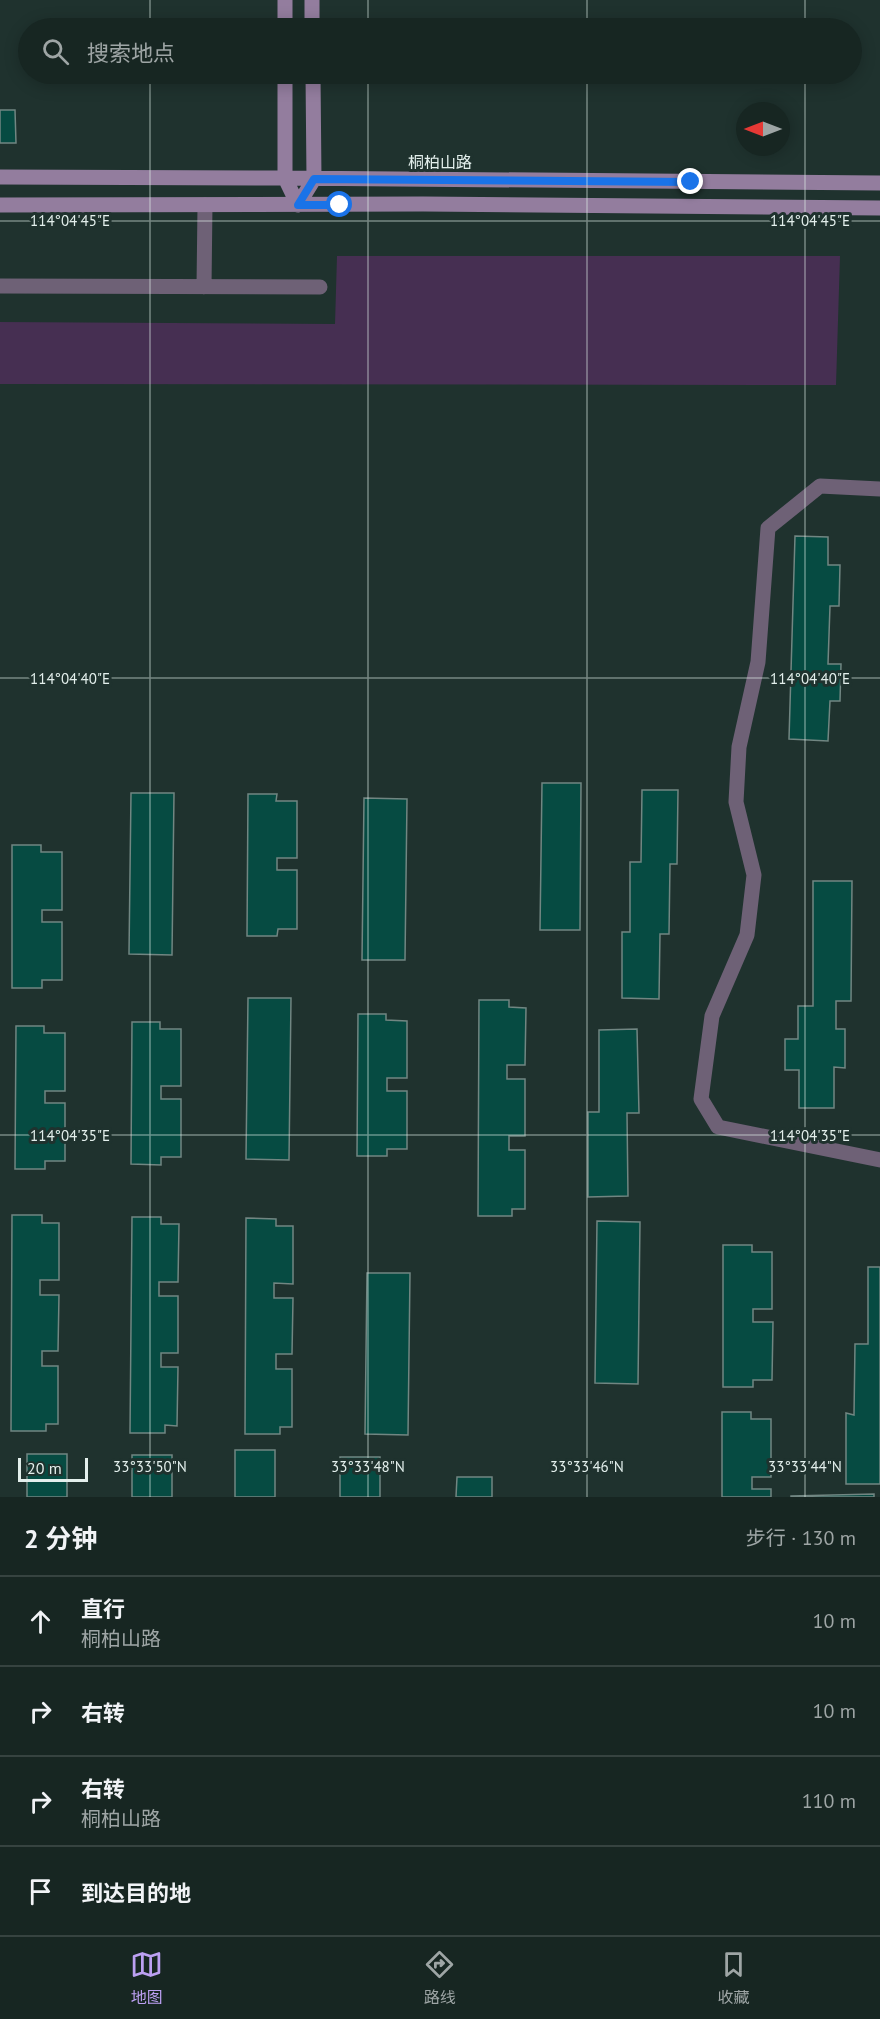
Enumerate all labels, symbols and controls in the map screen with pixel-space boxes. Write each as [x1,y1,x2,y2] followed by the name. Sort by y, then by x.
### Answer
[18,18,862,84] search box
[39,35,72,68] icon: search
[87,39,175,67] text: 搜索地点
[736,102,790,156] north arrow
[408,152,472,172] street label: 桐柏山路
[677,168,703,194] route end
[326,191,352,217] route start
[30,211,110,230] text: 114°04'45"E
[770,211,850,230] text: 114°04'45"E
[30,669,110,688] text: 114°04'40"E
[770,669,850,688] text: 114°04'40"E
[30,1126,110,1145] text: 114°04'35"E
[770,1126,850,1145] text: 114°04'35"E
[18,1455,88,1482] scale bar
[113,1457,187,1476] text: 33°33'50"N
[331,1457,405,1476] text: 33°33'48"N
[550,1457,624,1476] text: 33°33'46"N
[768,1457,842,1476] text: 33°33'44"N
[27,1458,62,1478] text: 20 m
[24,1522,97,1555] text: 2 分钟
[746,1525,856,1551] text: 步行 · 130 m
[81,1595,125,1623] text: 直行
[24,1605,57,1638] icon: ahead
[813,1608,856,1634] text: 10 m
[81,1626,161,1652] text: 桐柏山路
[24,1695,57,1728] icon: right
[813,1698,856,1724] text: 10 m
[81,1699,125,1727] text: 右转
[81,1775,125,1803] text: 右转
[24,1785,57,1818] icon: right
[802,1788,856,1814] text: 110 m
[81,1806,161,1832] text: 桐柏山路
[24,1875,57,1908] icon: arrive
[81,1879,191,1907] text: 到达目的地
[130,1948,163,2008] tab: 地图
[423,1948,456,2008] tab: 路线
[717,1948,750,2008] tab: 收藏

